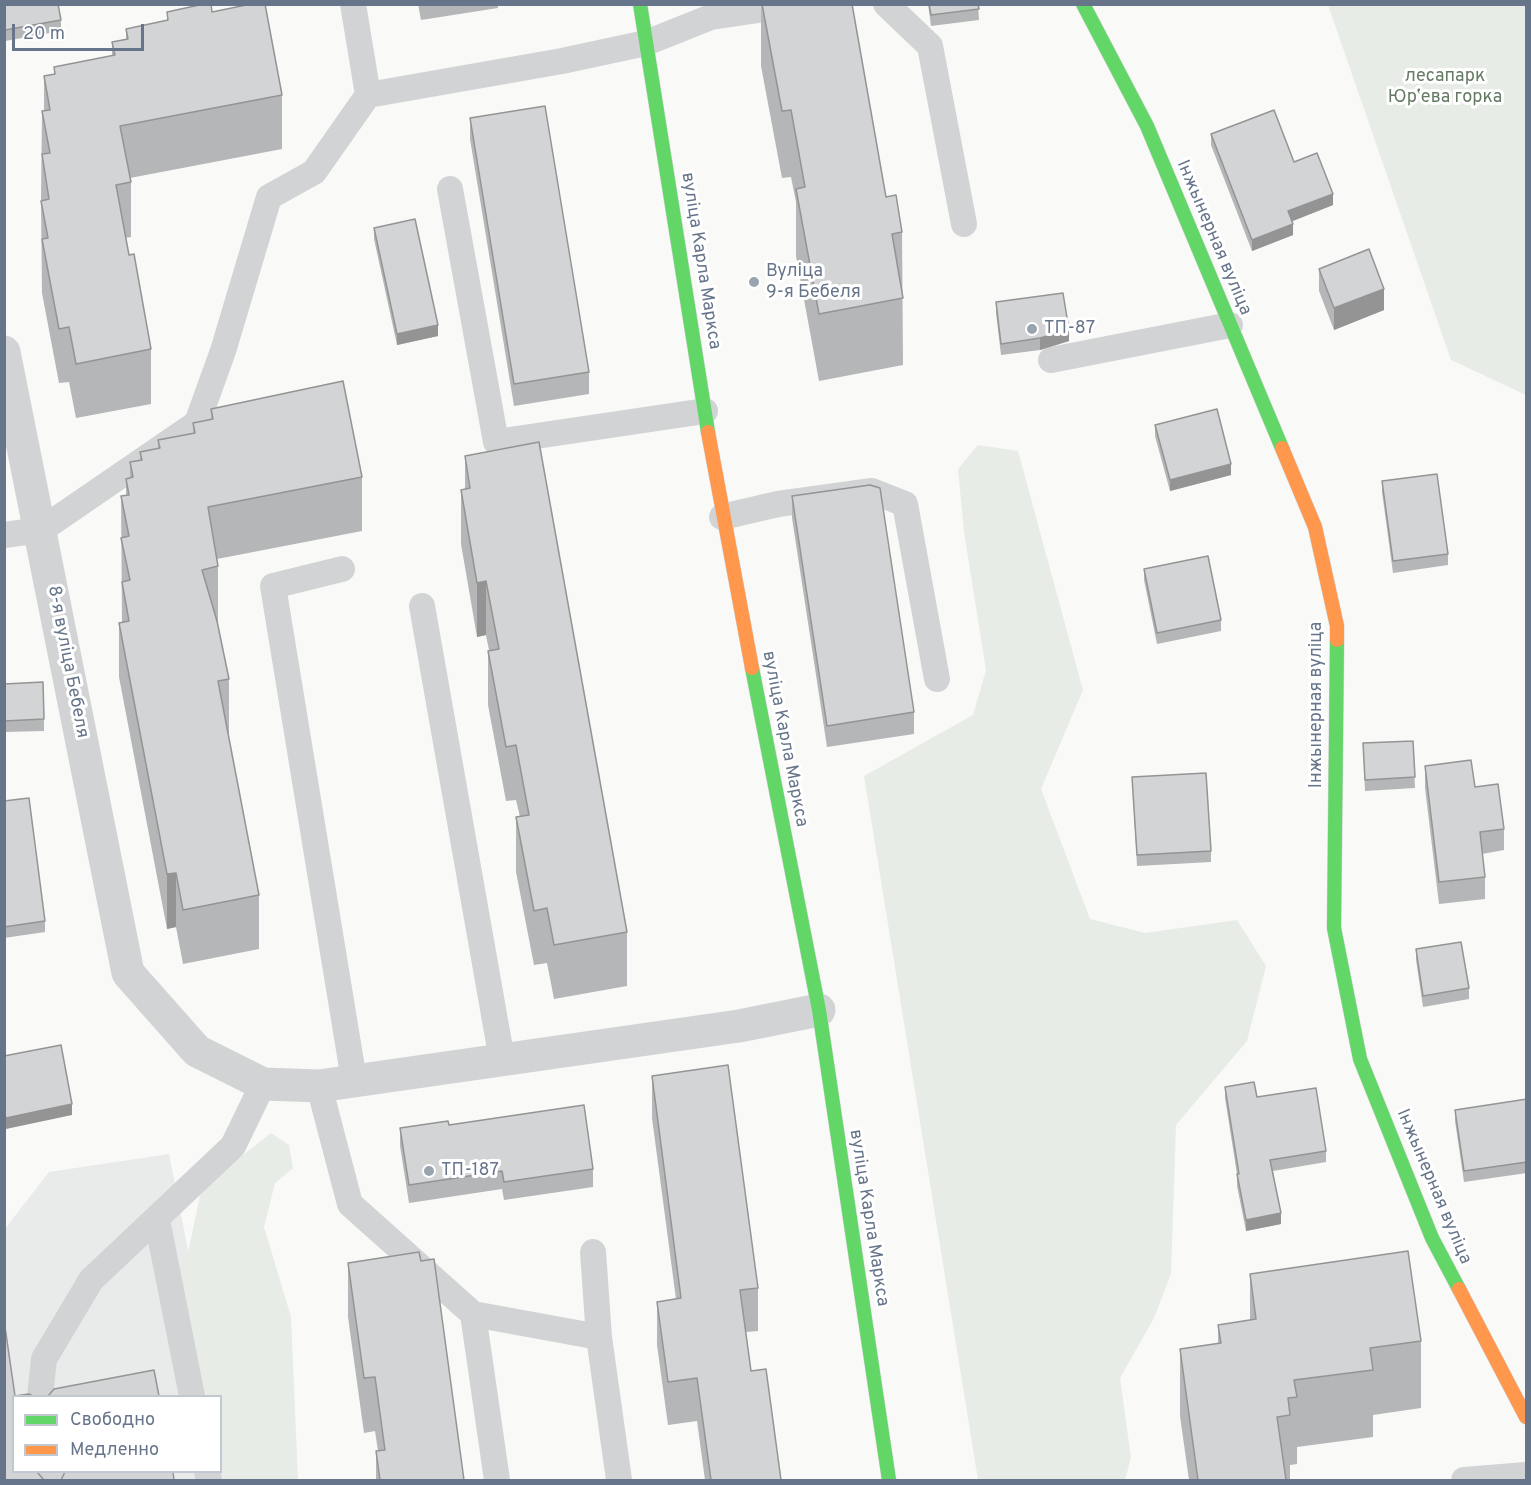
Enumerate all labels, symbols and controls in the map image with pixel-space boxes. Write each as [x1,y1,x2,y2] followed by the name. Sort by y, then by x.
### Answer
[15,12,147,50] scale bar
[23,23,65,46] text: 20 m
[1388,66,1502,109] park label: лесапарк Юрʼева горка
[1171,157,1255,319] street label: Інжынерная вуліца
[675,171,725,351] street label: вуліца Карла Маркса
[766,261,861,304] place label: Вуліца 9-я Бебеля
[747,275,761,289] marker: Вуліца 9-я Бебеля
[1044,318,1095,340] place label: ТП-87
[1025,322,1039,336] marker: ТП-87
[42,584,92,740] street label: 8-я вуліца Бебеля
[1306,622,1328,788] street label: Інжынерная вуліца
[756,649,812,829] street label: вуліца Карла Маркса
[1391,1106,1475,1268] street label: Інжынерная вуліца
[843,1128,893,1308] street label: вуліца Карла Маркса
[441,1160,499,1182] place label: ТП-187
[422,1164,436,1178] marker: ТП-187
[12,1395,222,1473] legend
[70,1409,155,1432] text: Свободно
[70,1439,159,1462] text: Медленно

